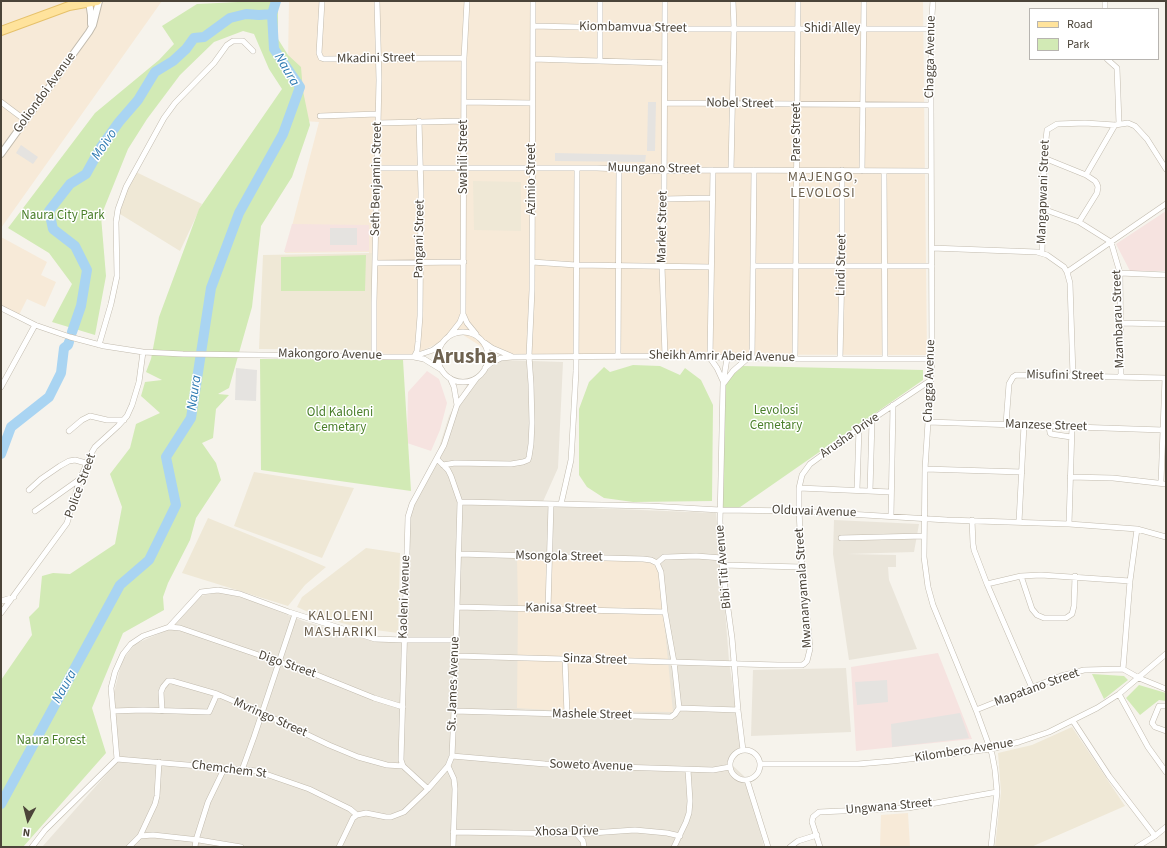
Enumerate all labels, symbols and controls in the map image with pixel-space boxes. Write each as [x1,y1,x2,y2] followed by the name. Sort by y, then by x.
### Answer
[1029,8,1159,60] legend
[922,15,940,99] street label: Chagga Avenue
[1067,16,1093,33] text: Road
[579,19,687,37] street label: Kiombamvua Street
[804,21,860,37] street label: Shidi Alley
[1067,36,1089,53] text: Park
[11,50,79,136] street label: Goliondoi Avenue
[270,50,302,90] water label: Naura
[337,51,415,67] street label: Mkadini Street
[706,96,774,112] street label: Nobel Street
[789,102,805,162] street label: Pare Street
[456,120,472,194] street label: Swahili Street
[368,122,386,236] street label: Seth Benjamin Street
[89,126,121,164] water label: Moivo
[1034,140,1054,244] street label: Mangapwani Street
[524,143,540,215] street label: Azimio Street
[607,160,701,178] street label: Muungano Street
[788,170,858,202] district label: MAJENGO, LEVOLOSI
[655,191,671,263] street label: Market Street
[412,199,428,279] street label: Pangani Street
[21,208,105,224] park label: Naura City Park
[834,234,850,296] street label: Lindi Street
[1109,269,1129,369] street label: Mzambarau Street
[921,339,939,423] street label: Chagga Avenue
[433,345,497,371] district label: Arusha
[278,346,382,364] street label: Makongoro Avenue
[649,348,795,366] street label: Sheikh Amrir Abeid Avenue
[1026,368,1104,384] street label: Misufini Street
[184,374,206,412] water label: Naura
[750,403,802,434] park label: Levolosi Cemetary
[307,405,373,436] park label: Old Kaloleni Cemetary
[817,410,883,462] street label: Arusha Drive
[1005,417,1087,435] street label: Manzese Street
[62,451,100,521] street label: Police Street
[772,503,856,521] street label: Olduvai Avenue
[713,524,735,610] street label: Bibi Titi Avenue
[792,527,816,649] street label: Mwananyamala Street
[515,548,603,566] street label: Msongola Street
[396,555,414,639] street label: Kaoleni Avenue
[525,601,597,617] street label: Kanisa Street
[304,609,378,642] district label: KALOLENI MASHARIKI
[445,636,463,732] street label: St. James Avenue
[256,648,318,682] street label: Digo Street
[563,651,627,669] street label: Sinza Street
[992,665,1082,711] street label: Mapatano Street
[49,667,81,707] water label: Naura
[231,695,309,741] street label: Mvringo Street
[552,707,632,723] street label: Mashele Street
[16,733,86,749] park label: Naura Forest
[914,736,1014,766] street label: Kilombero Avenue
[549,757,633,775] street label: Soweto Avenue
[191,758,267,782] street label: Chemchem St
[845,795,933,819] street label: Ungwana Street
[8,800,48,840] north arrow
[535,824,599,840] street label: Xhosa Drive
[22,825,31,840] text: N

